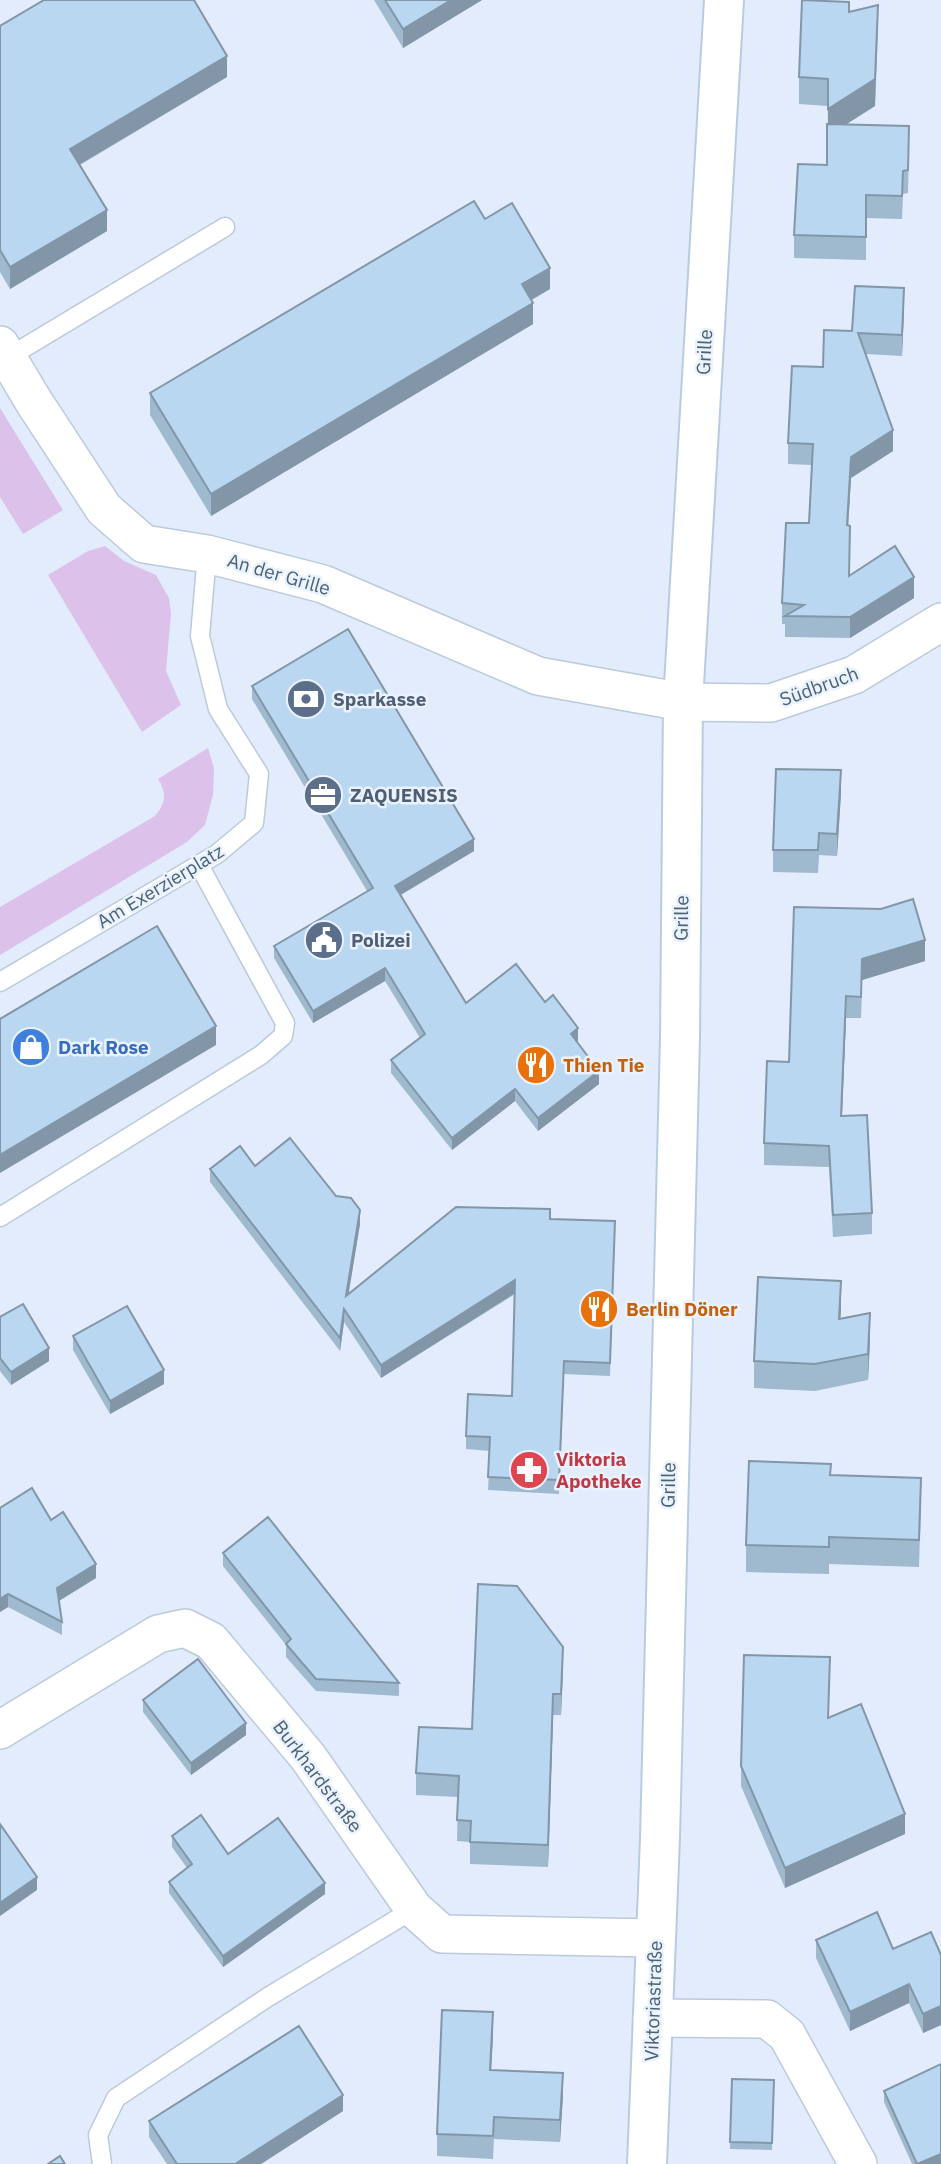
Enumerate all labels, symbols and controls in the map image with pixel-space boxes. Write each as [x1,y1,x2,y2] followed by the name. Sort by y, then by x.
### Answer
[691,329,717,375] street label: Grille
[225,548,333,600] street label: An der Grille
[776,661,862,711] street label: Südbruch
[285,678,327,720] bank icon: Sparkasse
[333,687,426,711] place label: Sparkasse
[302,774,344,816] office icon: ZAQUENSIS
[350,783,458,807] place label: ZAQUENSIS
[92,839,228,933] street label: Am Exerzierplatz
[669,895,693,941] street label: Grille
[303,919,345,961] public building icon: Polizei
[351,928,411,952] place label: Polizei
[10,1026,52,1068] shop icon: Dark Rose
[58,1035,149,1059] place label: Dark Rose
[515,1044,557,1086] restaurant icon: Thien Tie
[563,1053,645,1077] place label: Thien Tie
[578,1288,620,1330] restaurant icon: Berlin Döner
[626,1297,738,1321] place label: Berlin Döner
[556,1447,642,1493] place label: Viktoria Apotheke
[508,1449,550,1491] pharmacy icon: Viktoria Apotheke
[656,1462,680,1508] street label: Grille
[268,1715,368,1837] street label: Burkhardstraße
[639,1940,667,2062] street label: Viktoriastraße

